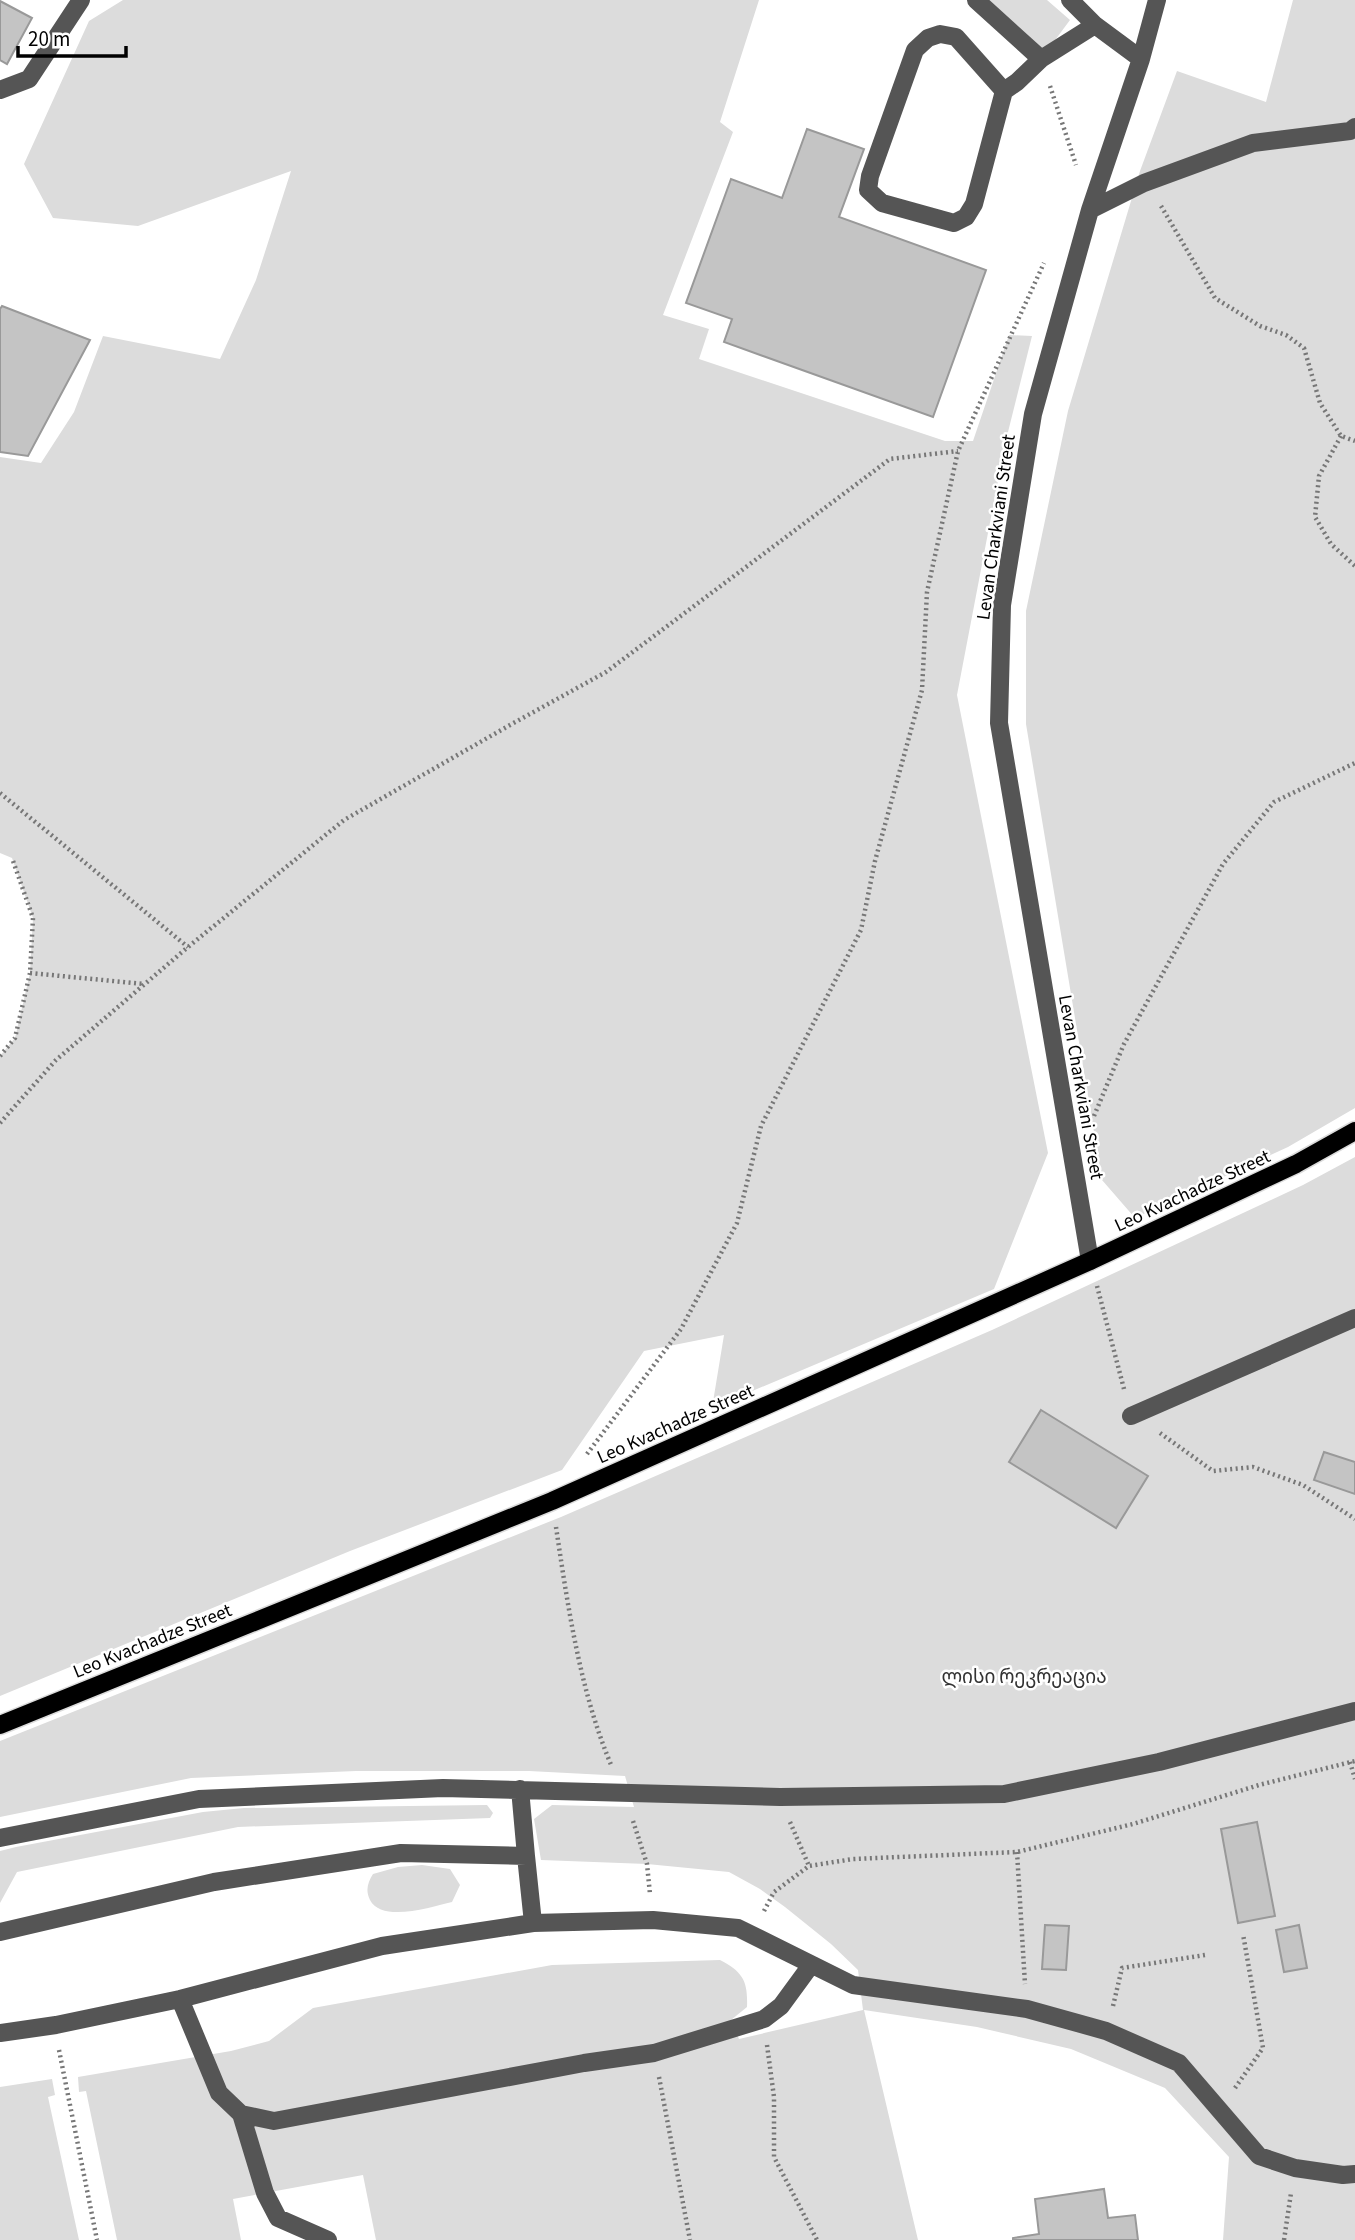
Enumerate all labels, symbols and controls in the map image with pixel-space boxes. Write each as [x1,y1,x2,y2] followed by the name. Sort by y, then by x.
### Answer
[18,14,126,58] scale bar
[28,24,70,54] text: 20 m
[970,432,1023,622] street label: Levan Charkviani Street
[1051,993,1110,1182] street label: Levan Charkviani Street
[1110,1143,1275,1239] street label: Leo Kvachadze Street
[593,1377,759,1471] street label: Leo Kvachadze Street
[69,1597,237,1686] street label: Leo Kvachadze Street
[941,1664,1107,1691] park label: ლისი რეკრეაცია

